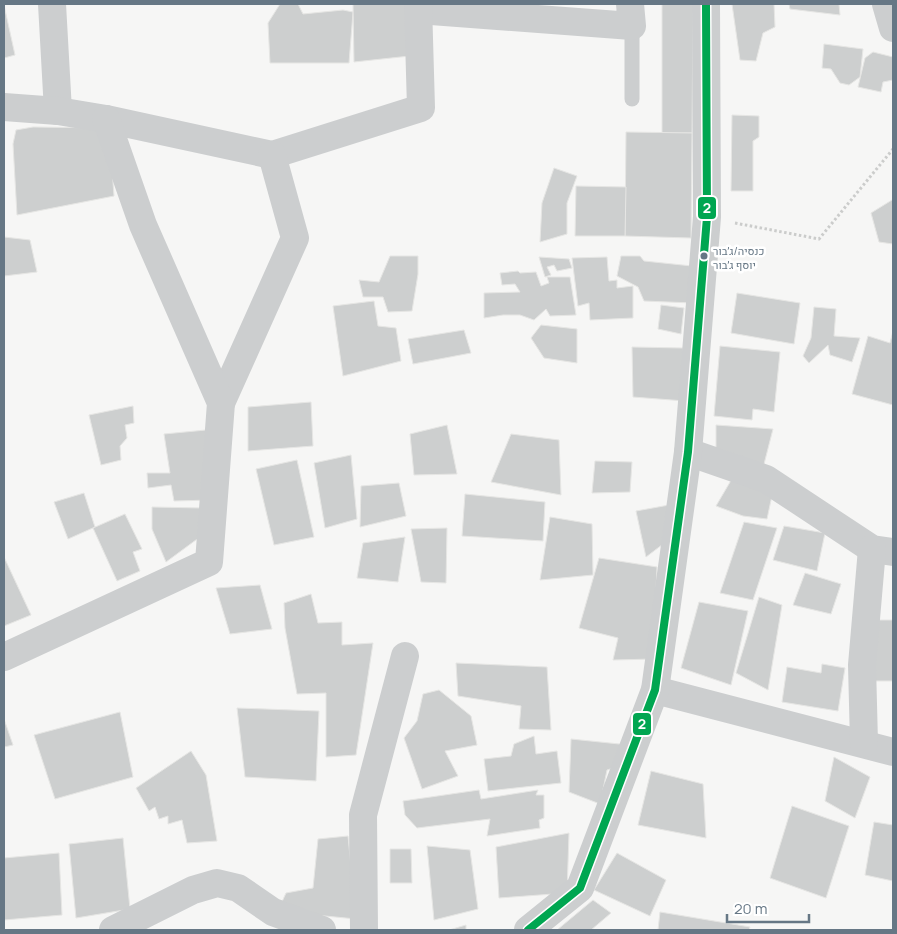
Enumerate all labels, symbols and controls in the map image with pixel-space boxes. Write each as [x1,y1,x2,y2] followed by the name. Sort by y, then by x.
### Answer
[697,196,717,220] line badge: 2
[703,198,711,217] text: 2
[713,243,765,272] place label: כנסיה/ג׳בור יוסף ג׳בור
[699,251,709,261] marker: כנסיה/ג׳בור יוסף ג׳בור
[632,712,652,736] line badge: 2
[638,714,646,733] text: 2
[727,892,810,924] scale bar
[734,898,767,919] text: 20 m

